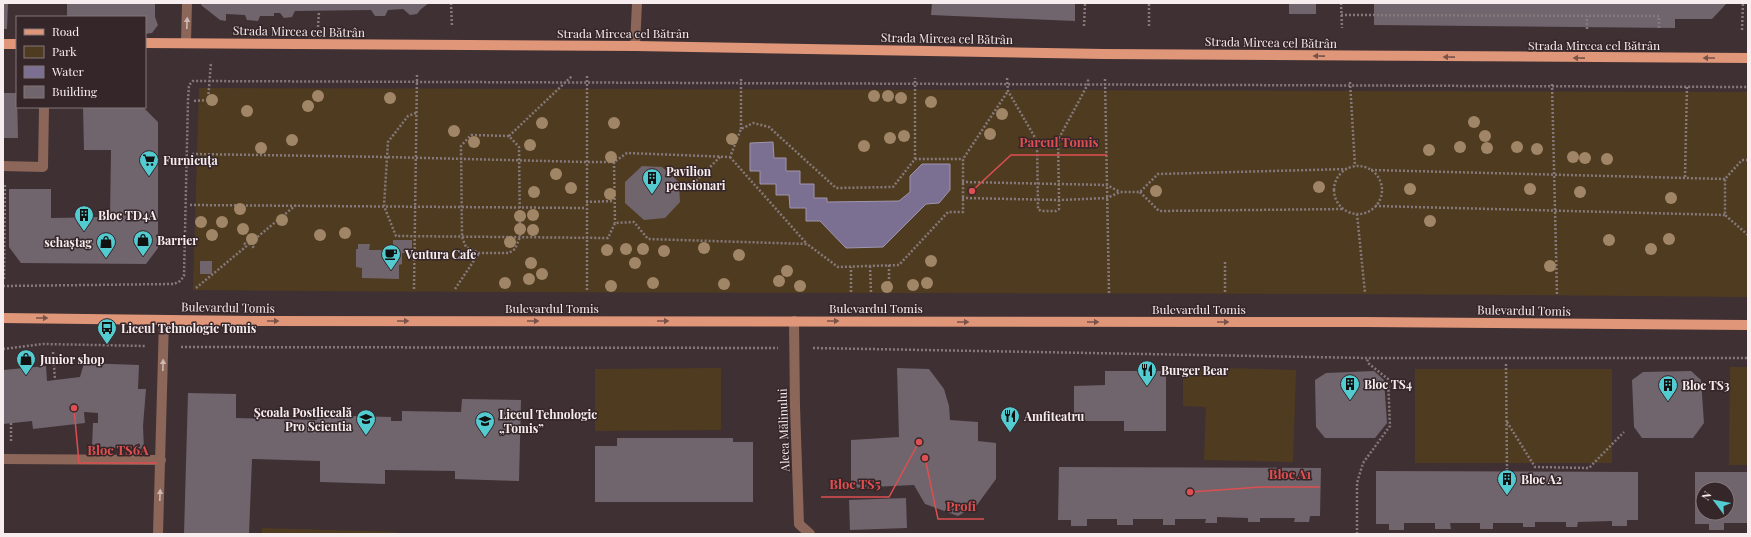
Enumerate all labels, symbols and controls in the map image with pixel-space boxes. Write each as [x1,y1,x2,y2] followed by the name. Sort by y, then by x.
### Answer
[16,16,146,108] legend
[183,17,190,29] one-way arrow
[233,22,365,40] street label: Strada Mircea cel Bătrân
[52,23,79,39] text: Road
[557,25,689,41] street label: Strada Mircea cel Bătrân
[881,29,1013,47] street label: Strada Mircea cel Bătrân
[1205,33,1337,51] street label: Strada Mircea cel Bătrân
[1528,37,1660,53] street label: Strada Mircea cel Bătrân
[52,43,77,59] text: Park
[1313,52,1325,59] one-way arrow
[1442,54,1455,60] one-way arrow
[1572,55,1585,61] one-way arrow
[1702,55,1715,61] one-way arrow
[51,63,85,79] text: Water
[52,83,98,99] text: Building
[1011,130,1107,155] callout: Parcul Tomis
[1019,133,1099,150] text: Parcul Tomis
[138,149,160,177] supermarket icon: Furnicuța
[163,152,219,168] place label: Furnicuța
[666,163,726,193] place label: Pavilion pensionari
[641,167,663,195] building icon: Pavilion pensionari
[73,204,95,232] building icon: Bloc TD4A
[98,207,158,223] place label: Bloc TD4A
[132,229,154,257] shop icon: Barrier
[95,231,117,259] shop icon: sehaștag
[157,232,198,248] place label: Barrier
[44,234,92,250] place label: sehaștag
[380,243,402,271] cafe icon: Ventura Cafe
[404,246,476,262] place label: Ventura Cafe
[181,298,275,316] street label: Bulevardul Tomis
[505,300,599,316] street label: Bulevardul Tomis
[829,300,923,316] street label: Bulevardul Tomis
[1152,301,1246,317] street label: Bulevardul Tomis
[1477,301,1571,319] street label: Bulevardul Tomis
[36,315,49,321] one-way arrow
[96,317,118,345] bus stop icon: Liceul Tehnologic Tomis
[267,318,280,324] one-way arrow
[397,318,410,324] one-way arrow
[527,318,540,324] one-way arrow
[657,318,670,324] one-way arrow
[827,318,840,324] one-way arrow
[957,318,969,325] one-way arrow
[1087,319,1100,325] one-way arrow
[1217,319,1230,325] one-way arrow
[121,320,257,336] place label: Liceul Tehnologic Tomis
[15,348,37,376] shop icon: Junior shop
[39,351,104,367] place label: Junior shop
[160,358,166,371] one-way arrow
[1136,359,1158,387] restaurant icon: Burger Bear
[1161,362,1229,378] place label: Burger Bear
[1339,373,1361,401] building icon: Bloc TS4
[1657,374,1679,402] building icon: Bloc TS3
[1364,376,1412,392] place label: Bloc TS4
[1682,377,1730,393] place label: Bloc TS3
[774,388,792,473] street label: Aleea Mălinului
[254,404,353,434] place label: Școala Postliceală Pro Scientia
[999,405,1021,433] restaurant icon: Amfiteatru
[499,406,597,436] place label: Liceul Tehnologic „Tomis”
[355,408,377,436] school or university icon: Școala Postliceală Pro Scientia
[1023,408,1085,424] place label: Amfiteatru
[474,410,496,438] school or university icon: Liceul Tehnologic „Tomis”
[79,438,157,463] callout: Bloc TS6A
[87,441,149,458] text: Bloc TS6A
[1261,462,1320,487] callout: Bloc A1
[1269,465,1311,482] text: Bloc A1
[1496,468,1518,496] building icon: Bloc A2
[1521,471,1562,487] place label: Bloc A2
[821,472,889,497] callout: Bloc TS5
[829,475,881,492] text: Bloc TS5
[1695,481,1735,521] north arrow
[1698,488,1715,503] text: N
[156,489,163,501] one-way arrow
[938,494,984,519] callout: Profi
[946,497,976,514] text: Profi

